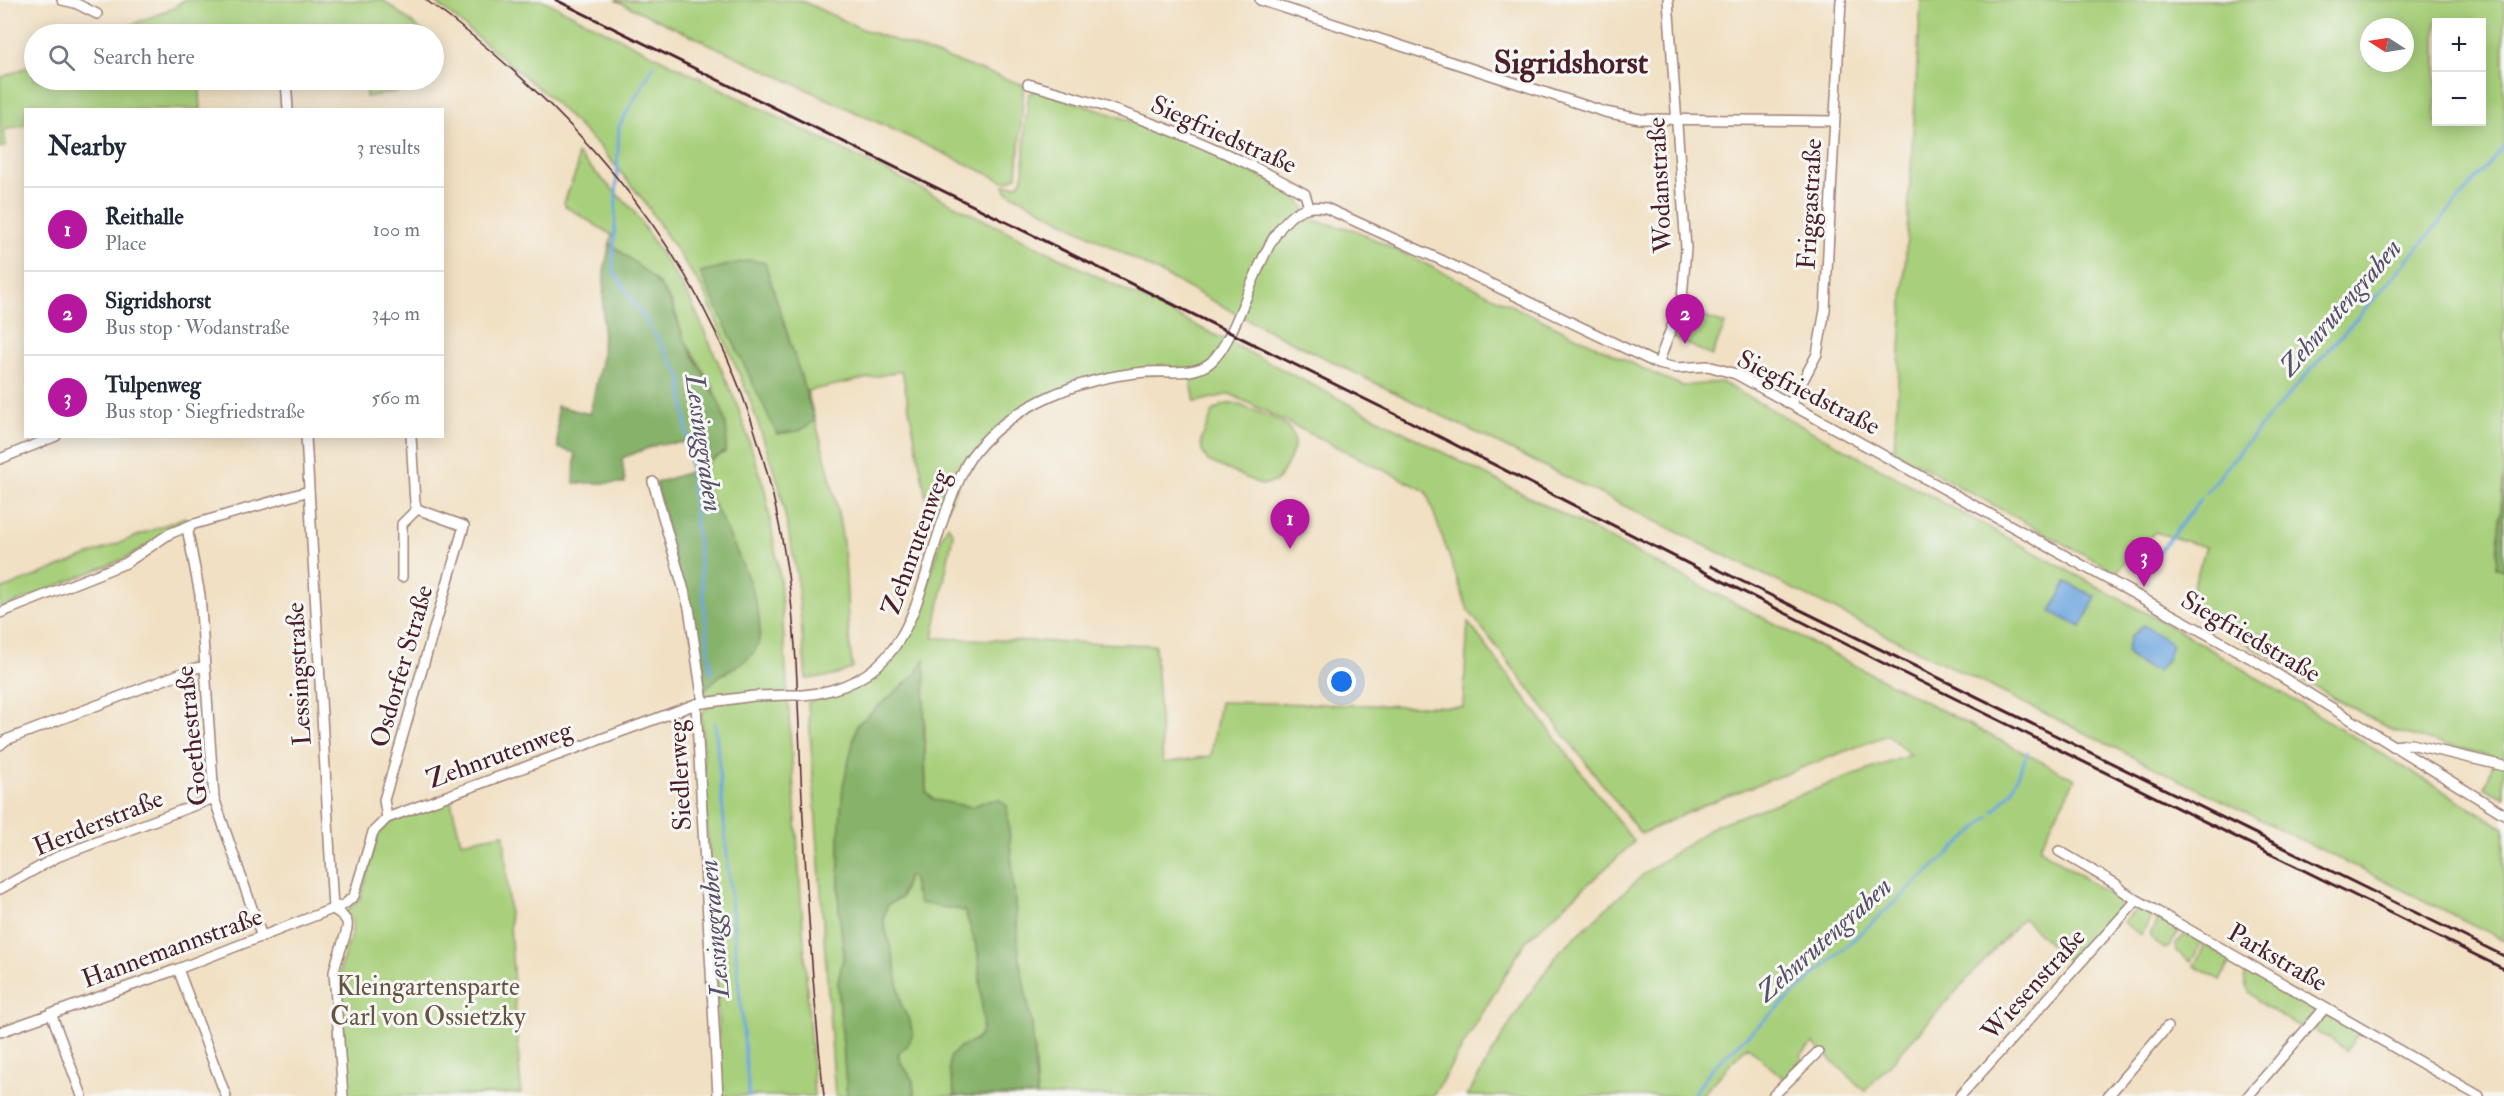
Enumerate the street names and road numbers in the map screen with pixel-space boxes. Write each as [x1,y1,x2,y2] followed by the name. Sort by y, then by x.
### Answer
[1146,89,1302,181] street label: Siegfriedstraße
[1640,116,1680,255] street label: Wodanstraße
[1791,138,1829,270] street label: Friggastraße
[1732,343,1885,443] street label: Siegfriedstraße
[875,464,957,619] street label: Zehnrutenweg
[363,581,440,751] street label: Osdorfer Straße
[2175,584,2326,690] street label: Siegfriedstraße
[279,601,319,746] street label: Lessingstraße
[169,664,215,808] street label: Goethestraße
[422,713,578,796] street label: Zehnrutenweg
[661,717,699,831] street label: Siedlerweg
[29,782,168,863] street label: Herderstraße
[78,900,267,995] street label: Hannemannstraße
[2222,917,2333,999] street label: Parkstraße
[1974,922,2093,1048] street label: Wiesenstraße

